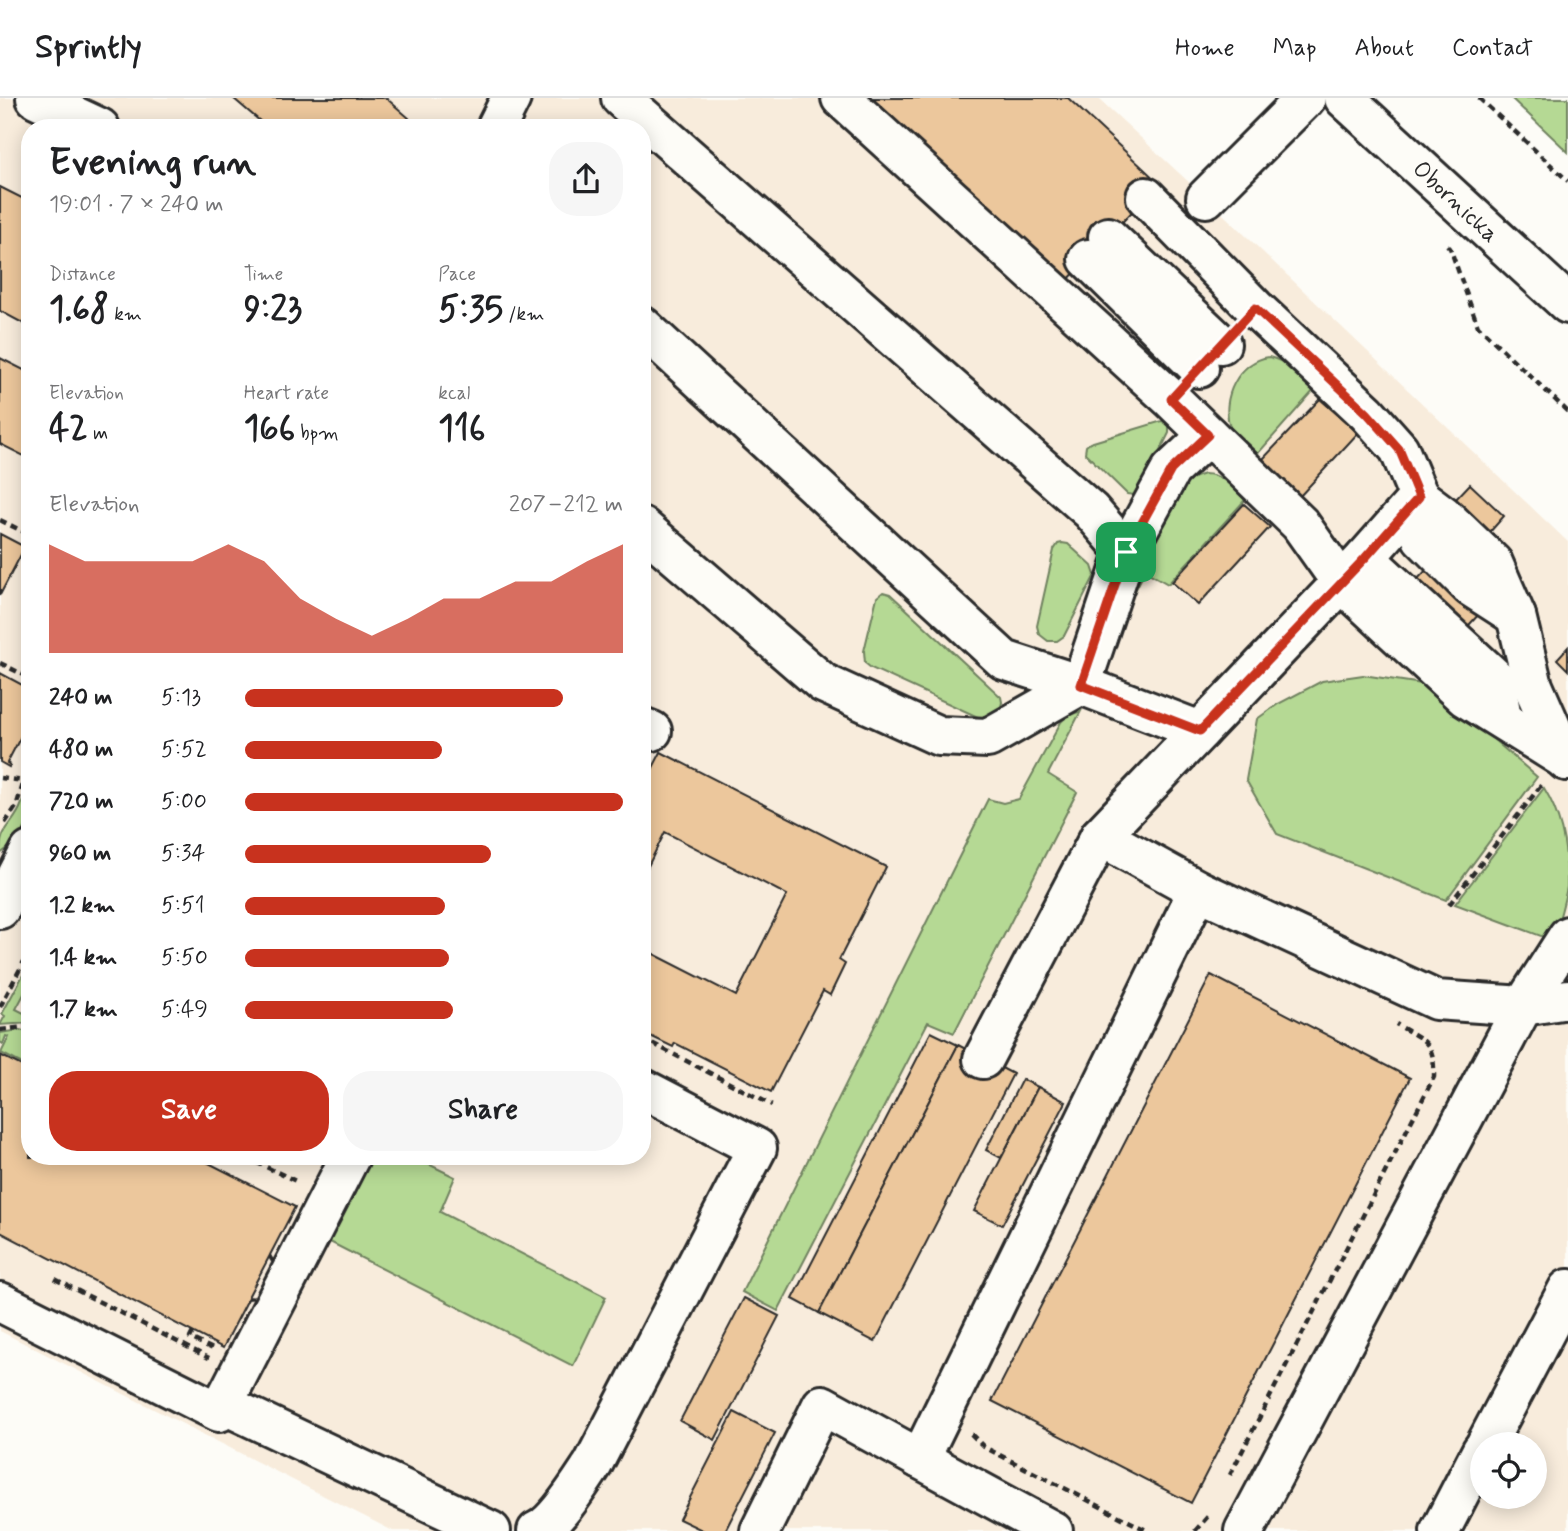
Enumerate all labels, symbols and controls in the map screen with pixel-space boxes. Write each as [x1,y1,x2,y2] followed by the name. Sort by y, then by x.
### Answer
[35,26,142,70] text: Sprintly
[1175,33,1235,64] text: Home
[1273,33,1317,64] text: Map
[1355,33,1414,64] text: About
[1452,33,1533,64] text: Contact
[49,139,256,188] text: Evening run
[549,142,623,216] button: share
[1405,154,1505,250] street label: Obornicka
[49,190,224,220] text: 19:01 · 7 × 240 m
[49,262,116,287] text: Distance
[244,262,283,287] text: Time
[438,262,476,287] text: Pace
[49,287,109,333] text: 1.68
[244,287,302,333] text: 9:23
[438,287,503,333] text: 5:35
[109,302,142,327] text: km
[503,302,544,327] text: /km
[49,381,124,406] text: Elevation
[244,381,329,406] text: Heart rate
[438,381,470,406] text: kcal
[49,406,88,452] text: 42
[244,406,295,452] text: 166
[438,406,486,452] text: 116
[88,421,108,446] text: m
[295,421,339,446] text: bpm
[49,490,140,520] text: Elevation
[509,490,623,520] text: 207–212 m
[1096,522,1156,582] pin
[1107,533,1145,571] icon: arrive
[49,683,113,713] text: 240 m
[161,683,201,713] text: 5:13
[49,735,113,765] text: 480 m
[161,735,207,765] text: 5:52
[49,787,113,817] text: 720 m
[161,787,207,817] text: 5:00
[49,839,111,869] text: 960 m
[161,839,205,869] text: 5:34
[49,891,115,921] text: 1.2 km
[161,891,205,921] text: 5:51
[49,943,117,973] text: 1.4 km
[161,943,208,973] text: 5:50
[49,995,118,1025] text: 1.7 km
[161,995,208,1025] text: 5:49
[49,1071,329,1151] button: Save
[343,1071,623,1151] button: Share
[1470,1432,1547,1509] map controls
[1470,1432,1547,1509] button: locate

